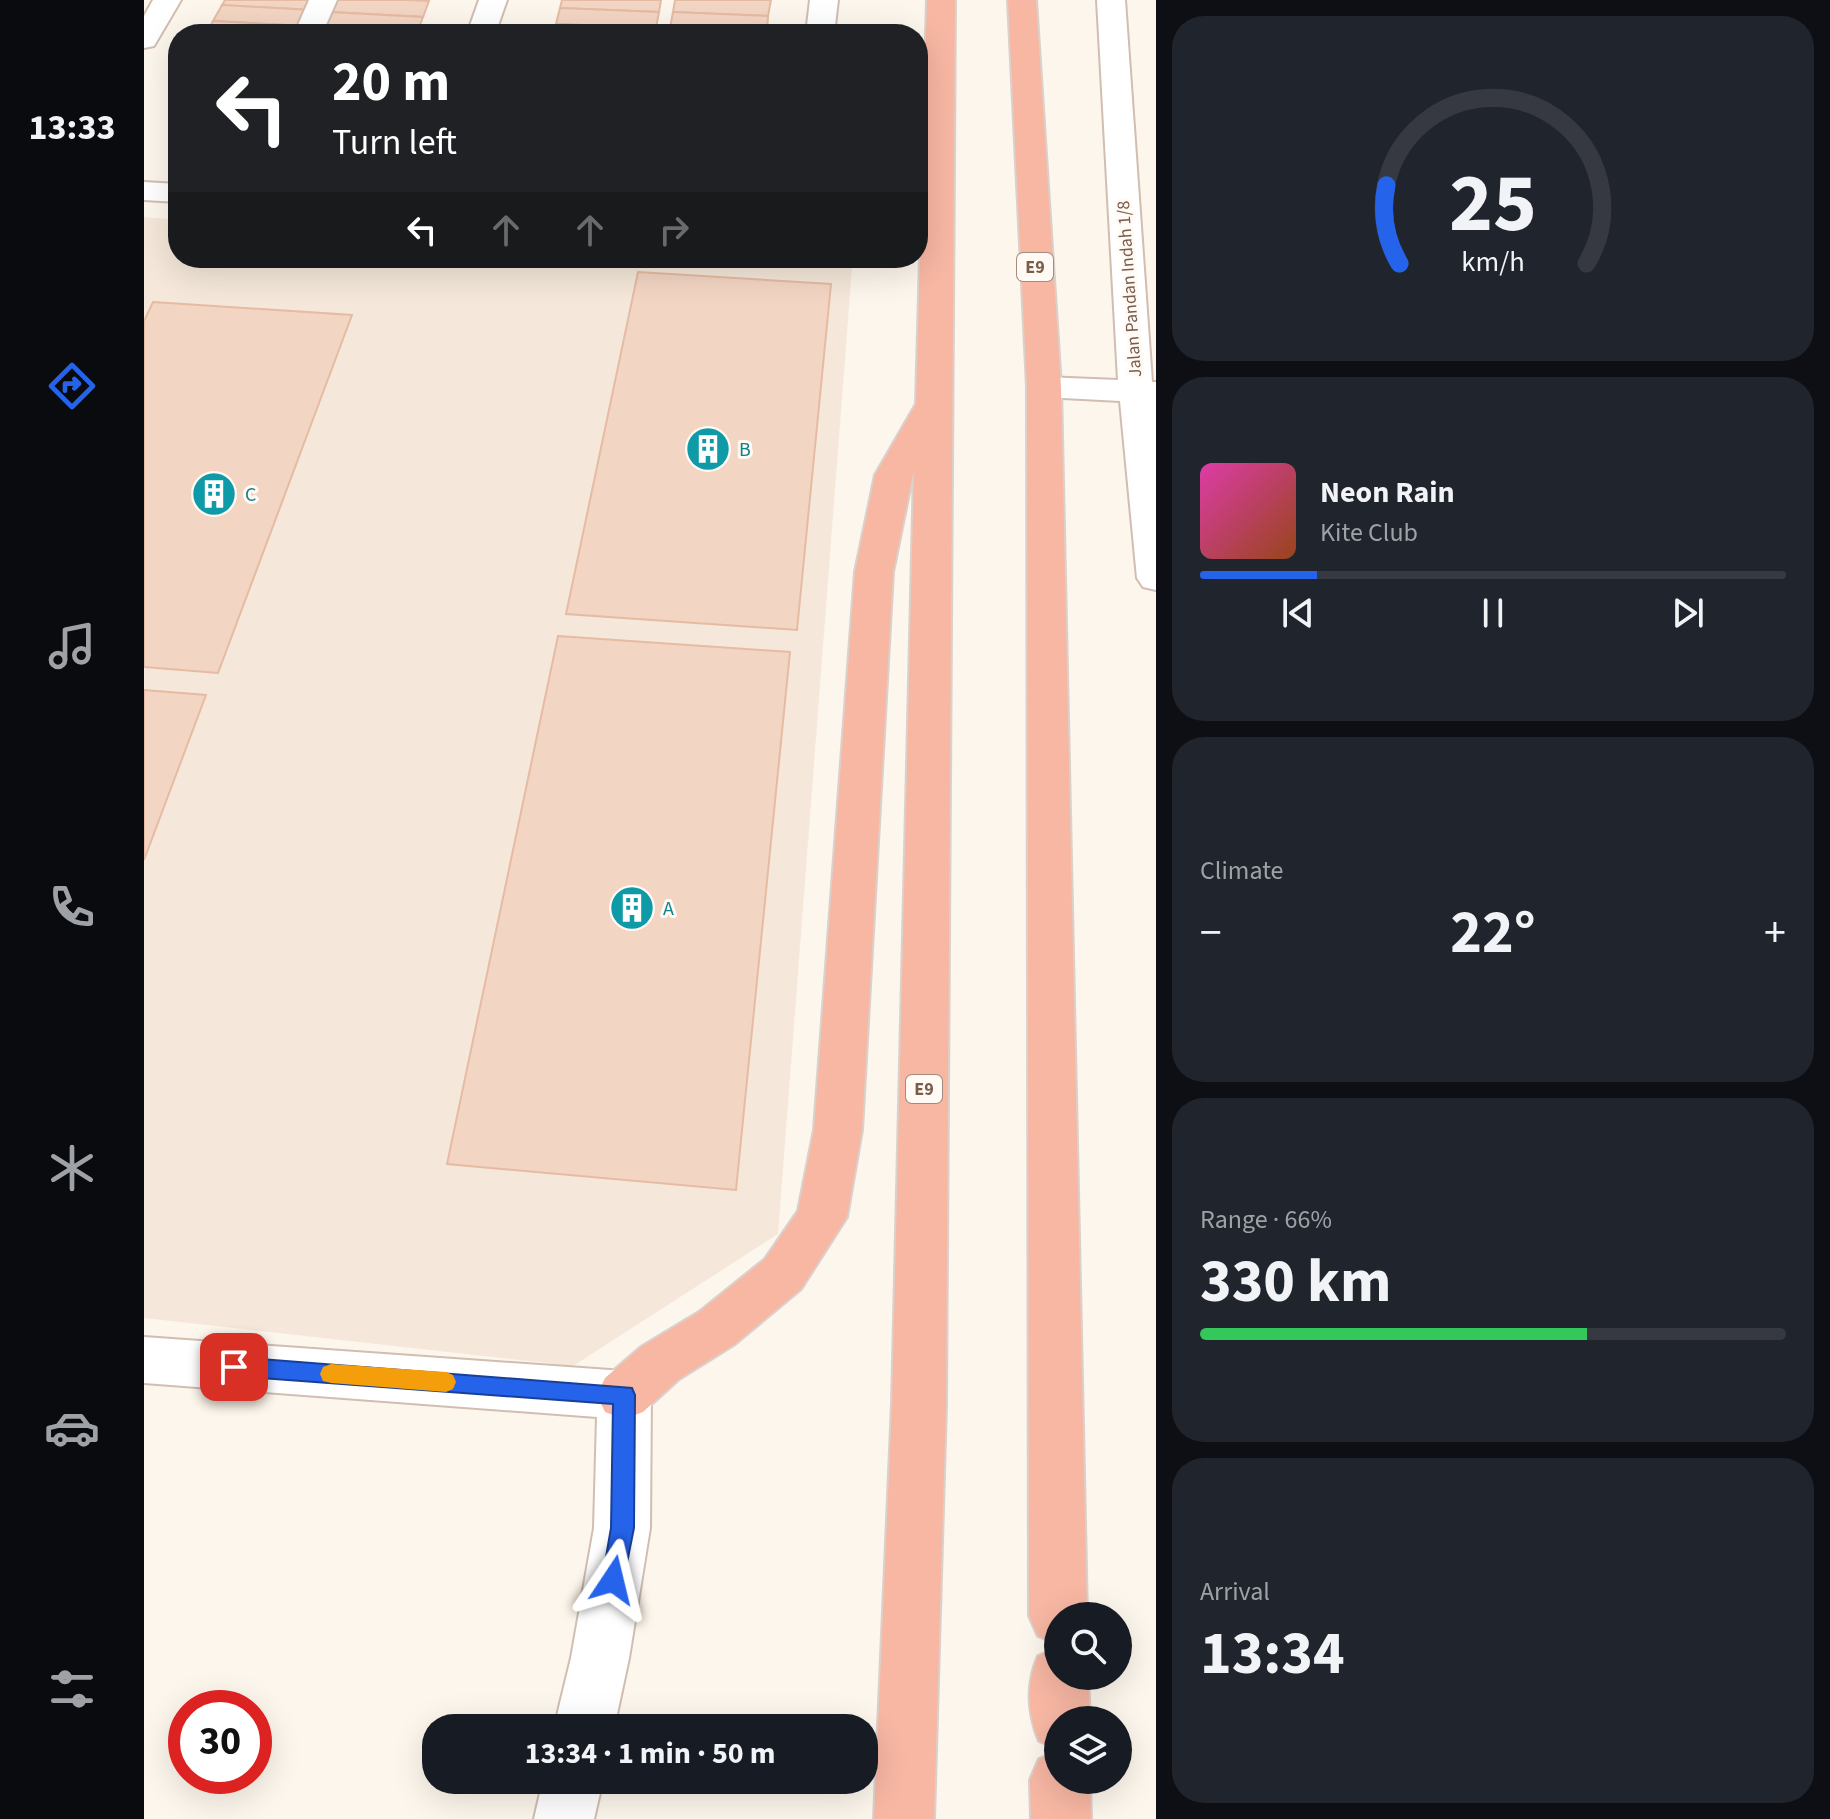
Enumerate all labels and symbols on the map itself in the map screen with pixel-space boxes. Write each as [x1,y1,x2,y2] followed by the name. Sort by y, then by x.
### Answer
[1111,200,1148,378] street label: Jalan Pandan Indah 1/8
[1017,253,1053,281] road number: E9
[684,425,732,473] building icon: B
[739,436,751,464] place label: B
[190,470,238,518] building icon: C
[245,481,256,509] place label: C
[608,884,656,932] building icon: A
[663,895,674,923] place label: A
[906,1075,942,1103] road number: E9
[200,1333,268,1401] pin
[571,1538,655,1622] position arrow
[168,1690,272,1794] speed limit sign: 30

